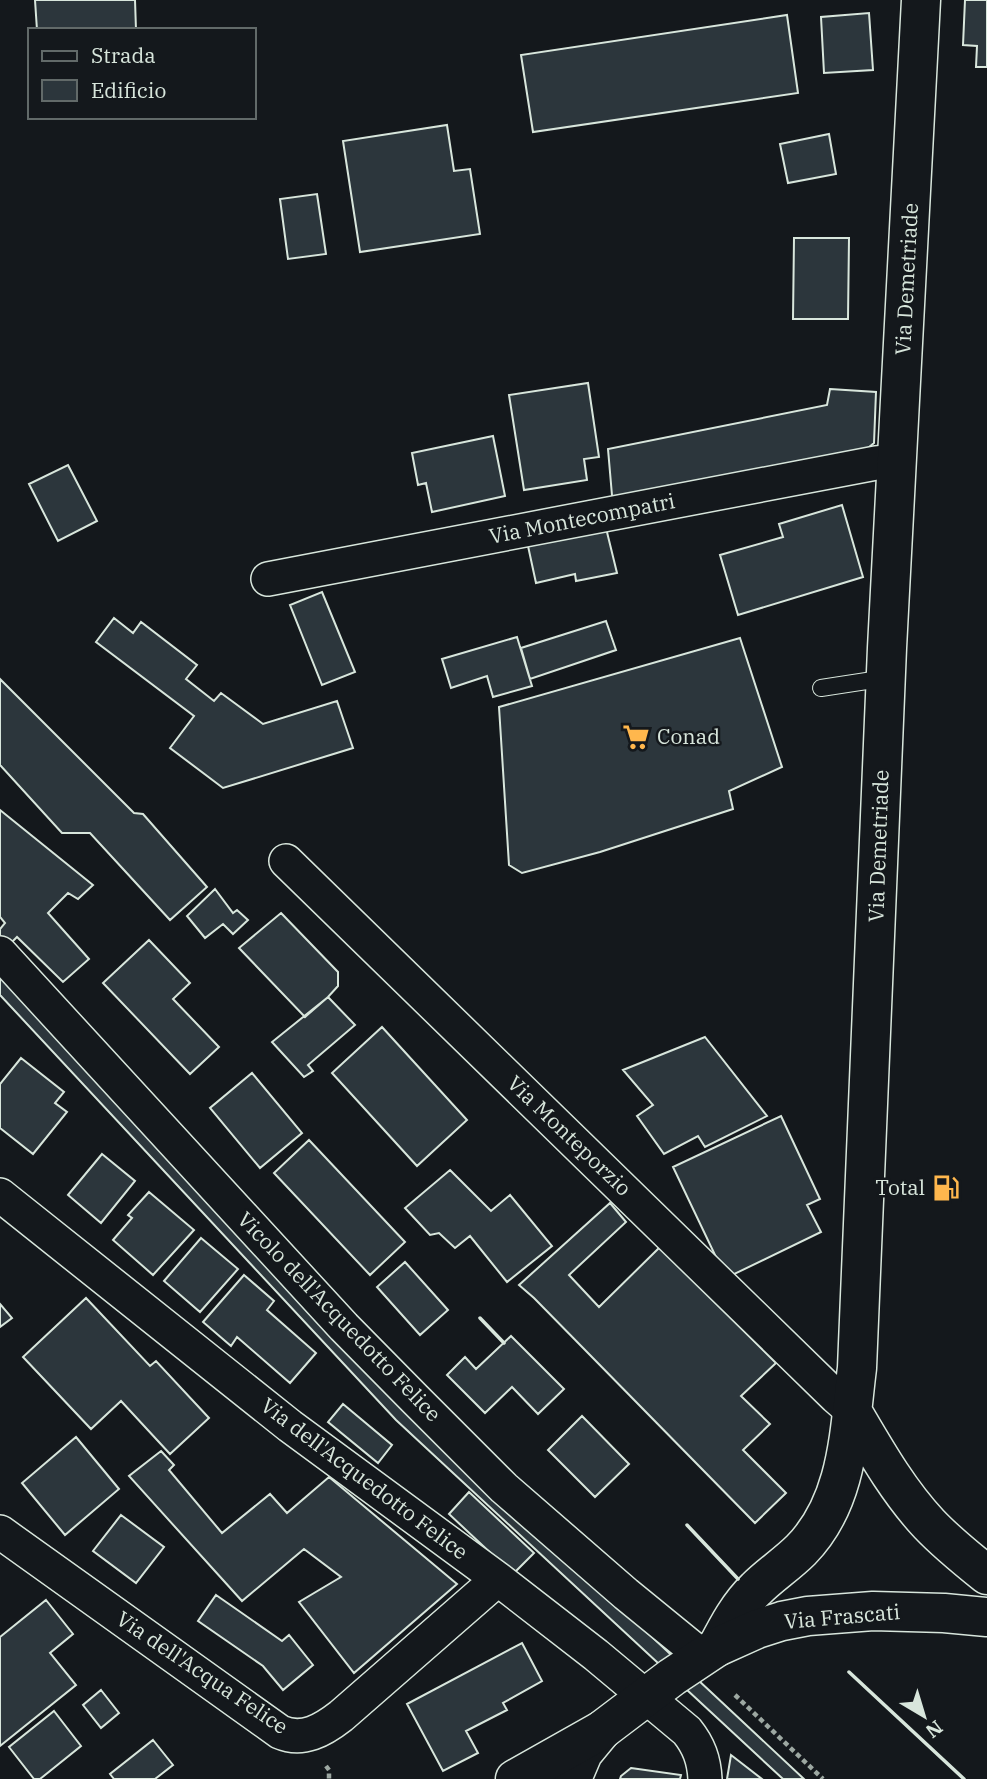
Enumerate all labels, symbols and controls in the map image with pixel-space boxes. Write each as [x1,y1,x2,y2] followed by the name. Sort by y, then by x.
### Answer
[28,28,256,119] legend
[91,41,156,69] text: Strada
[91,76,166,104] text: Edificio
[888,202,924,356] street label: Via Demetriade
[486,486,677,550] street label: Via Montecompatri
[621,722,651,752] supermarket icon: Conad
[657,722,720,750] place label: Conad
[861,769,895,923] street label: Via Demetriade
[502,1069,638,1202] street label: Via Monteporzio
[875,1173,925,1201] place label: Total
[931,1173,961,1203] fuel station icon: Total
[232,1205,448,1427] street label: Vicolo dell'Acquedotto Felice
[255,1391,474,1565] street label: Via dell'Acquedotto Felice
[783,1597,901,1635] street label: Via Frascati
[111,1604,294,1740] street label: Via dell'Acqua Felice
[889,1681,959,1751] north arrow
[921,1715,948,1743] text: N

